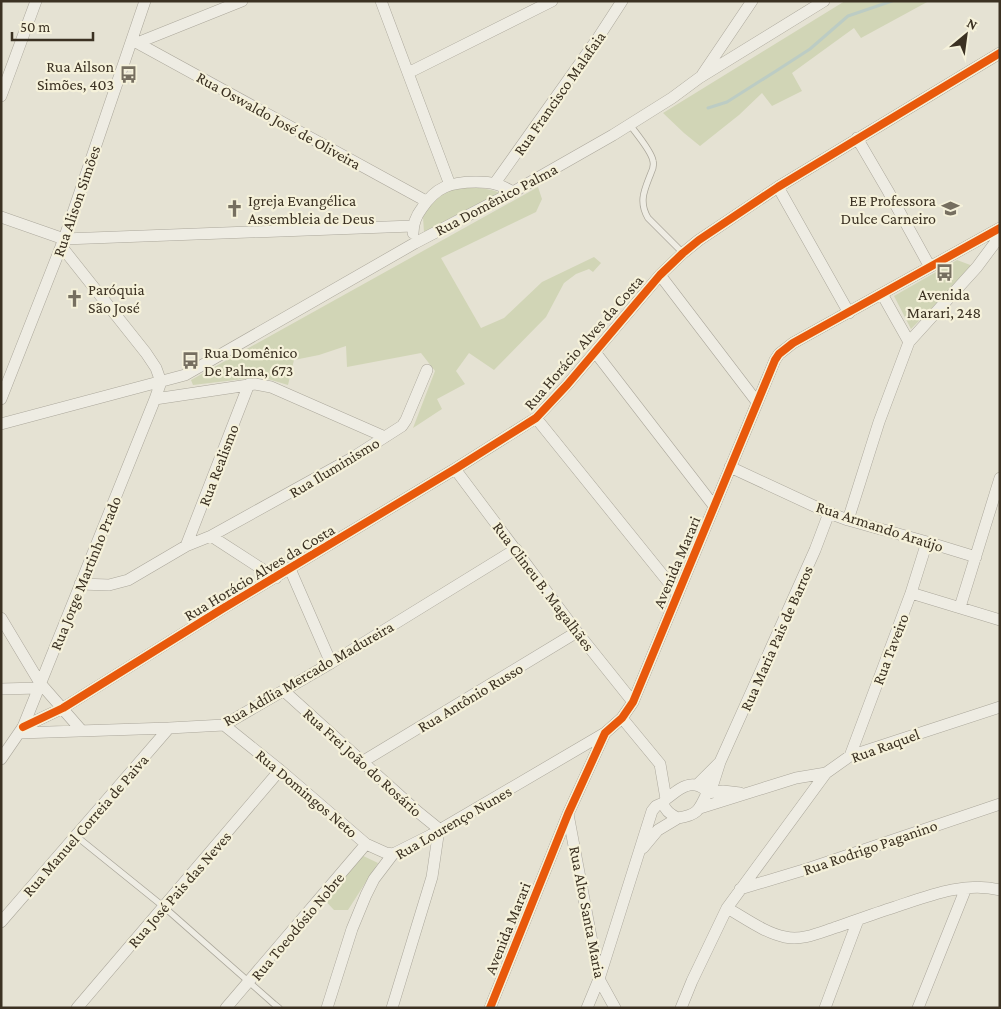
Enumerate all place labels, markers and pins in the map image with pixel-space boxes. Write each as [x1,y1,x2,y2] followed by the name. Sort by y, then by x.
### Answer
[37,58,114,93] place label: Rua Ailson Simões, 403
[118,65,138,85] bus stop icon: Rua Ailson Simões, 403
[248,192,375,227] place label: Igreja Evangélica Assembleia de Deus
[841,192,937,227] place label: EE Professora Dulce Carneiro
[224,199,244,219] church icon: Igreja Evangélica Assembleia de Deus
[940,199,960,219] school or university icon: EE Professora Dulce Carneiro
[934,263,954,283] bus stop icon: Avenida Marari, 248
[88,281,145,317] place label: Paróquia São José
[907,286,981,321] place label: Avenida Marari, 248
[64,288,84,308] church icon: Paróquia São José
[204,344,297,379] place label: Rua Domênico De Palma, 673
[180,351,200,371] bus stop icon: Rua Domênico De Palma, 673

